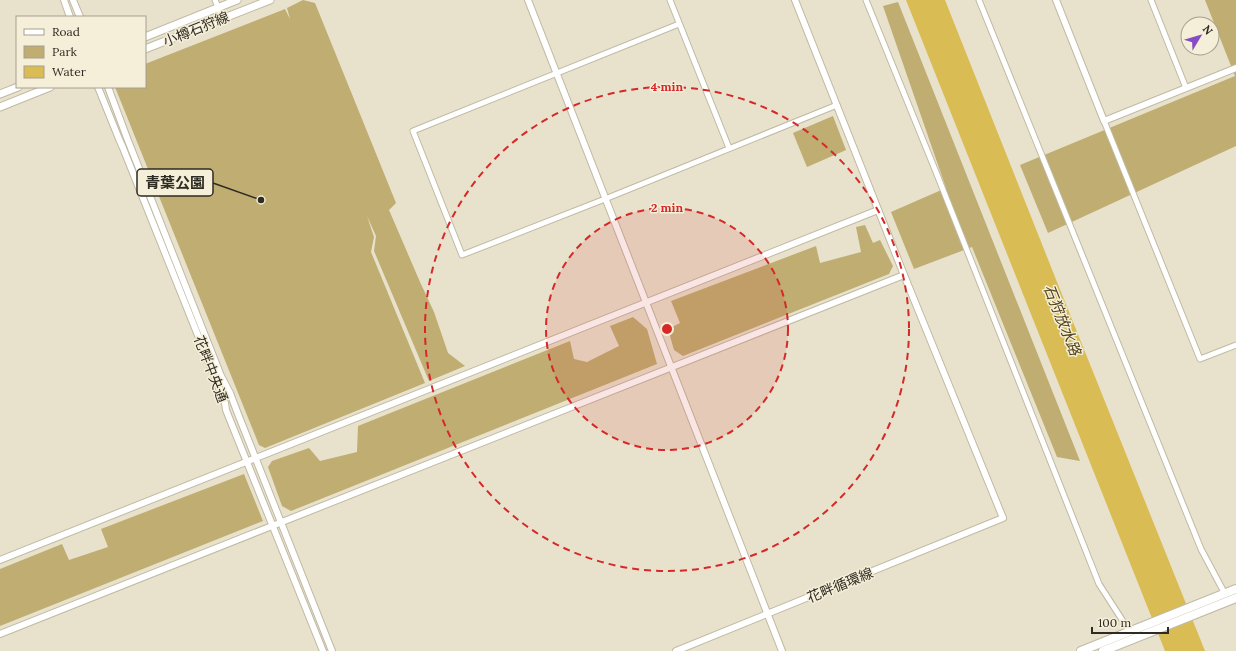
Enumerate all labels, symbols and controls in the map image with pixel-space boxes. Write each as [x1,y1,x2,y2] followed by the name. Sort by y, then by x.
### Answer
[160,8,232,50] street label: 小樽石狩線
[16,16,146,88] legend
[1180,16,1220,56] north arrow
[1200,22,1216,38] text: N
[52,24,80,39] text: Road
[52,44,78,59] text: Park
[52,64,87,79] text: Water
[651,79,684,94] text: 4 min
[137,169,213,196] callout: 青葉公園
[145,173,205,192] text: 青葉公園
[651,200,683,215] text: 2 min
[1040,281,1086,360] water label: 石狩放水路
[660,322,674,336] centre of rings
[190,333,232,405] street label: 花畔中央通
[804,564,876,606] street label: 花畔循環線
[1092,609,1168,635] scale bar
[1098,615,1131,630] text: 100 m

